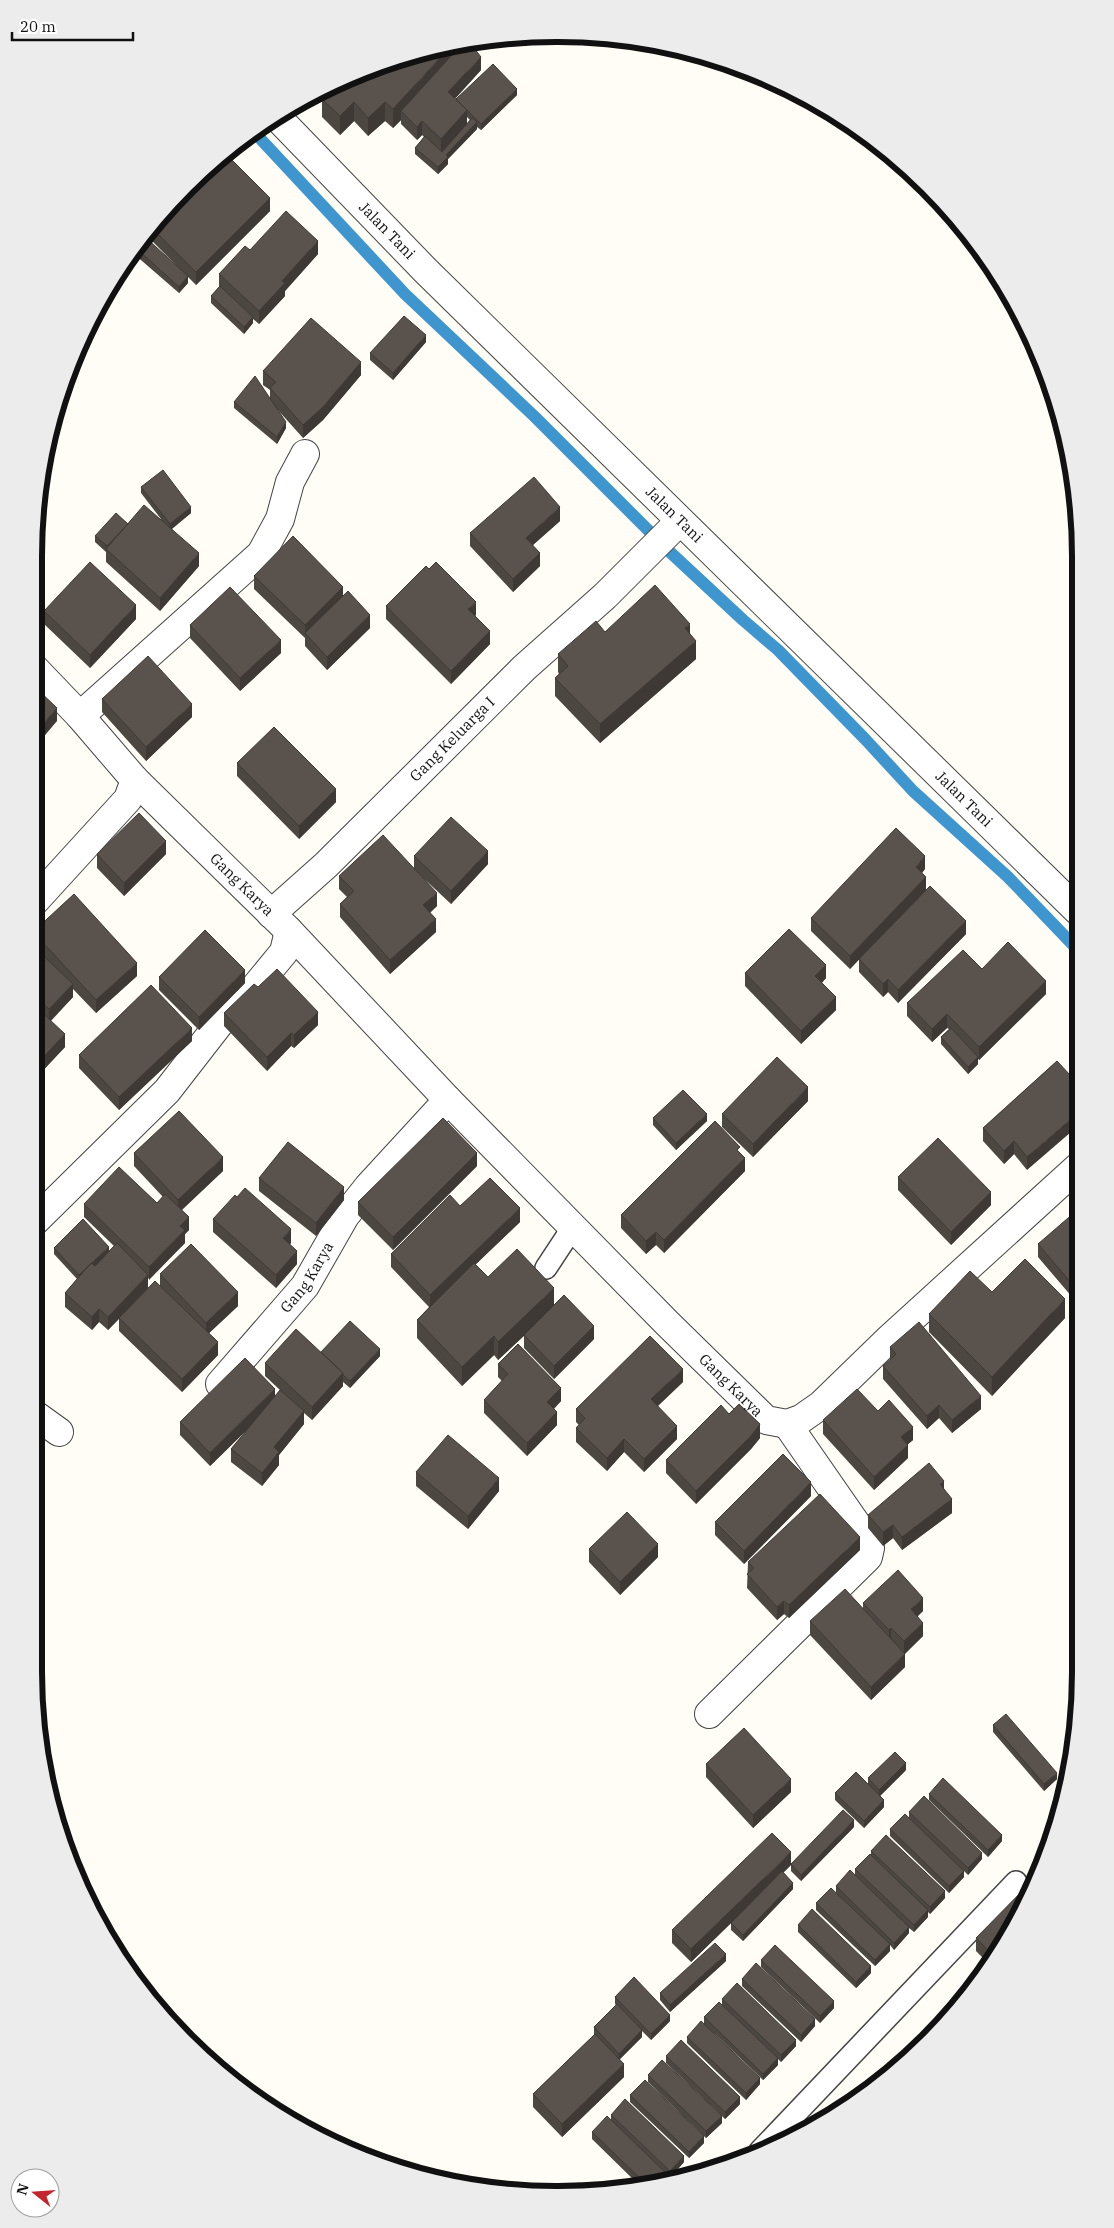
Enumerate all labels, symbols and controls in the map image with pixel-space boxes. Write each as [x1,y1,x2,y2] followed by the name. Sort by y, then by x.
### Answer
[12,10,134,42] scale bar
[20,17,56,36] text: 20 m
[355,198,419,263] street label: Jalan Tani
[642,482,707,547] street label: Jalan Tani
[406,692,499,785] street label: Gang Keluarga I
[932,766,997,831] street label: Jalan Tani
[206,849,278,920] street label: Gang Karya
[276,1238,337,1317] street label: Gang Karya
[695,1350,767,1421] street label: Gang Karya
[10,2168,60,2218] north arrow
[12,2181,33,2197] text: N

